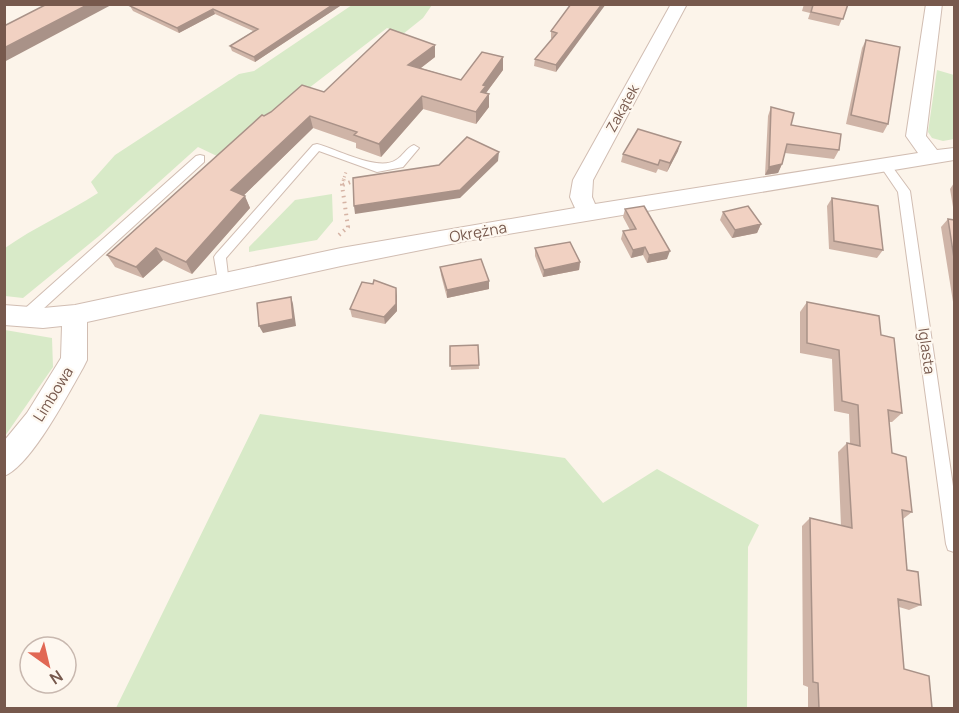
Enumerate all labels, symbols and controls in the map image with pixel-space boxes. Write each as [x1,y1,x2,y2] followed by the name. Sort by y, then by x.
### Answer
[601,80,643,135] street label: Zakątek
[448,217,508,247] street label: Okrężna
[913,327,941,375] street label: Iglasta
[28,363,78,425] street label: Limbowa
[18,635,78,695] north arrow
[45,665,67,690] text: N

